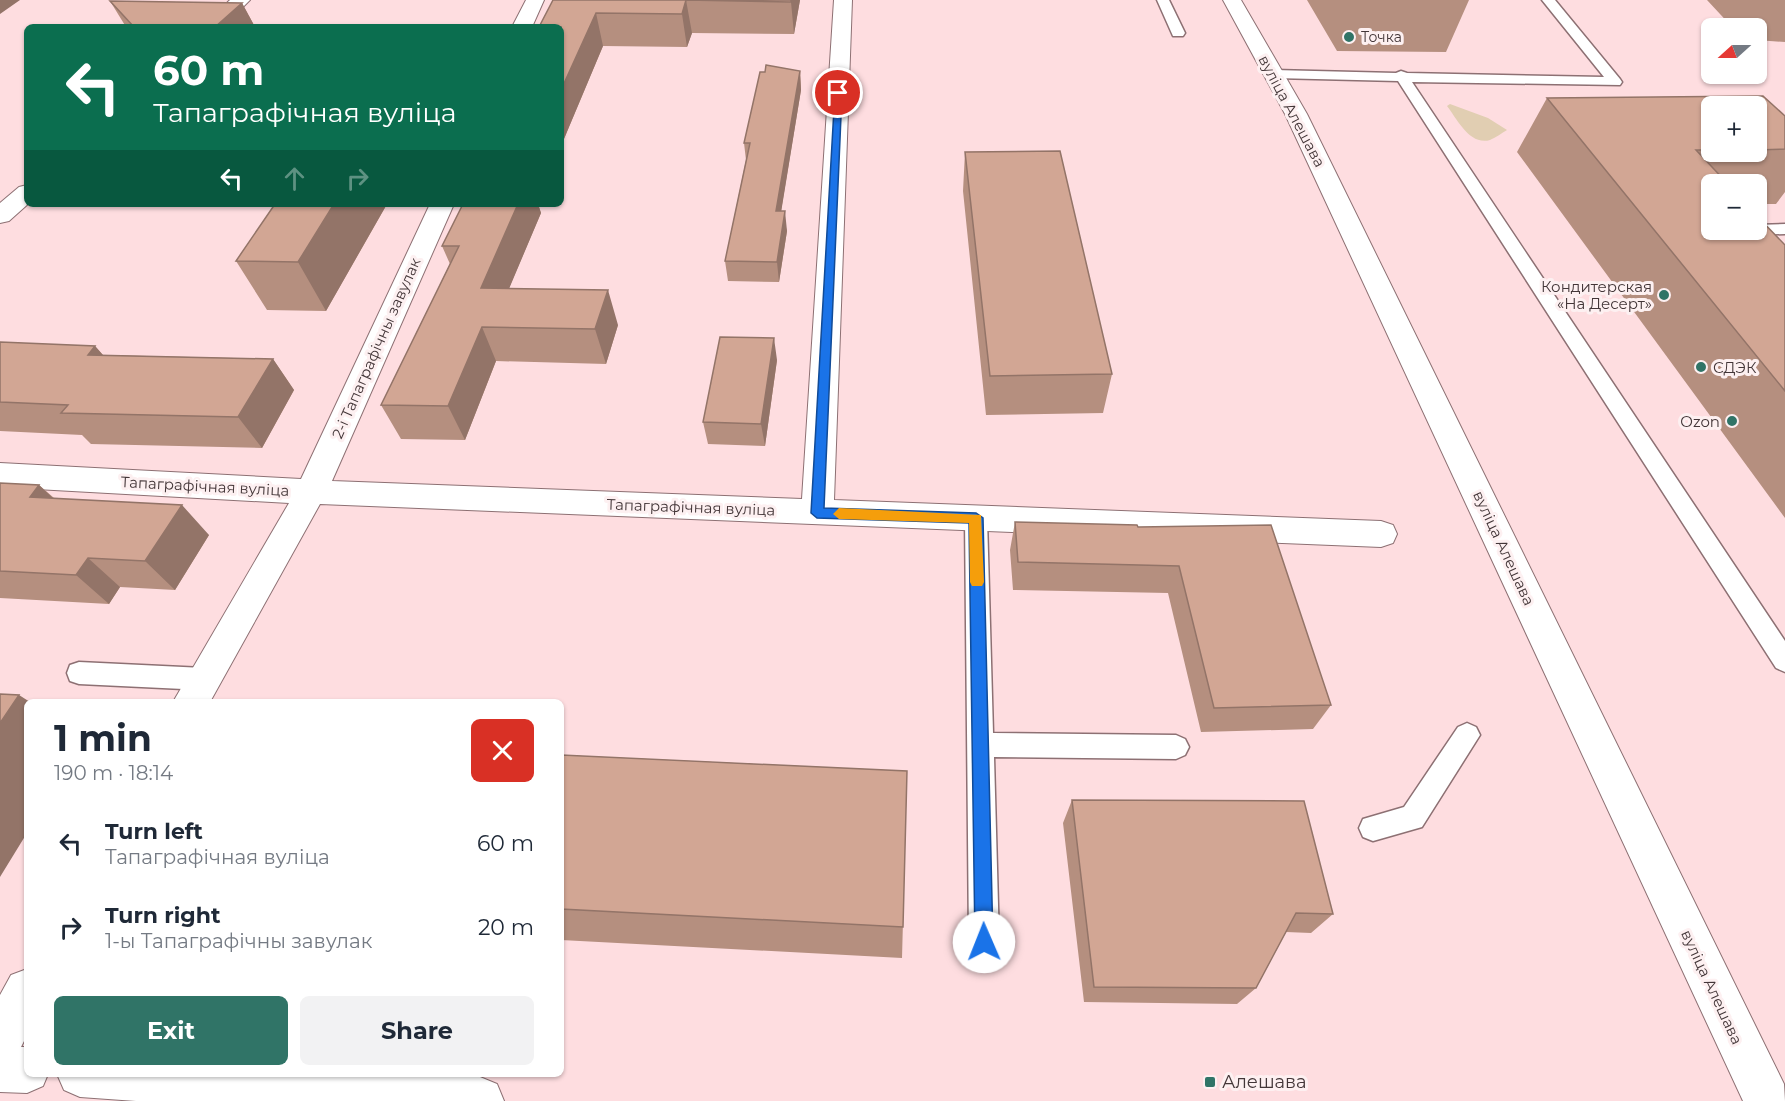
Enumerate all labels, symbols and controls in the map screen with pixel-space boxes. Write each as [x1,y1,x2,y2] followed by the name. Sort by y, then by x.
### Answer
[1701,18,1767,84] north arrow
[1701,18,1767,240] map controls
[1361,28,1402,46] place label: Точка
[1342,30,1356,44] marker: Точка
[153,44,264,96] text: 60 m
[54,48,132,126] icon: left
[1254,52,1330,170] street label: вуліца Алешава
[812,67,863,118] pin
[821,76,854,109] icon: arrive
[153,96,456,129] text: Тапаграфічная вуліца
[1701,96,1767,162] button: +
[215,162,248,195] icon: left
[278,162,311,195] icon: ahead
[341,162,374,195] icon: right
[1701,174,1767,240] button: −
[328,254,425,441] street label: 2-і Тапаграфічны завулак
[1541,277,1652,313] place label: Кондитерская «На Десерт»
[1657,288,1671,302] marker: Кондитерская «На Десерт»
[1713,358,1757,377] place label: СДЭК
[1694,360,1708,374] marker: СДЭК
[1680,412,1720,431] place label: Ozon
[1725,414,1739,428] marker: Ozon
[120,472,290,500] street label: Тапаграфічная вуліца
[1469,488,1539,608] street label: вуліца Алешава
[606,495,776,519] street label: Тапаграфічная вуліца
[54,716,152,760] text: 1 min
[471,719,534,782] button: close
[54,761,173,785] text: 190 m · 18:14
[105,818,203,845] text: Turn left
[54,827,87,860] icon: left
[477,830,534,857] text: 60 m
[105,845,330,869] text: Тапаграфічная вуліца
[105,902,220,929] text: Turn right
[952,910,1016,974] position arrow
[54,911,87,944] icon: right
[478,914,534,941] text: 20 m
[1677,927,1747,1047] street label: вуліца Алешава
[105,929,372,953] text: 1-ы Тапаграфічны завулак
[54,996,288,1065] button: Exit
[300,996,534,1065] button: Share
[1222,1071,1307,1093] place label: Алешава
[1203,1075,1217,1089] marker: Алешава

